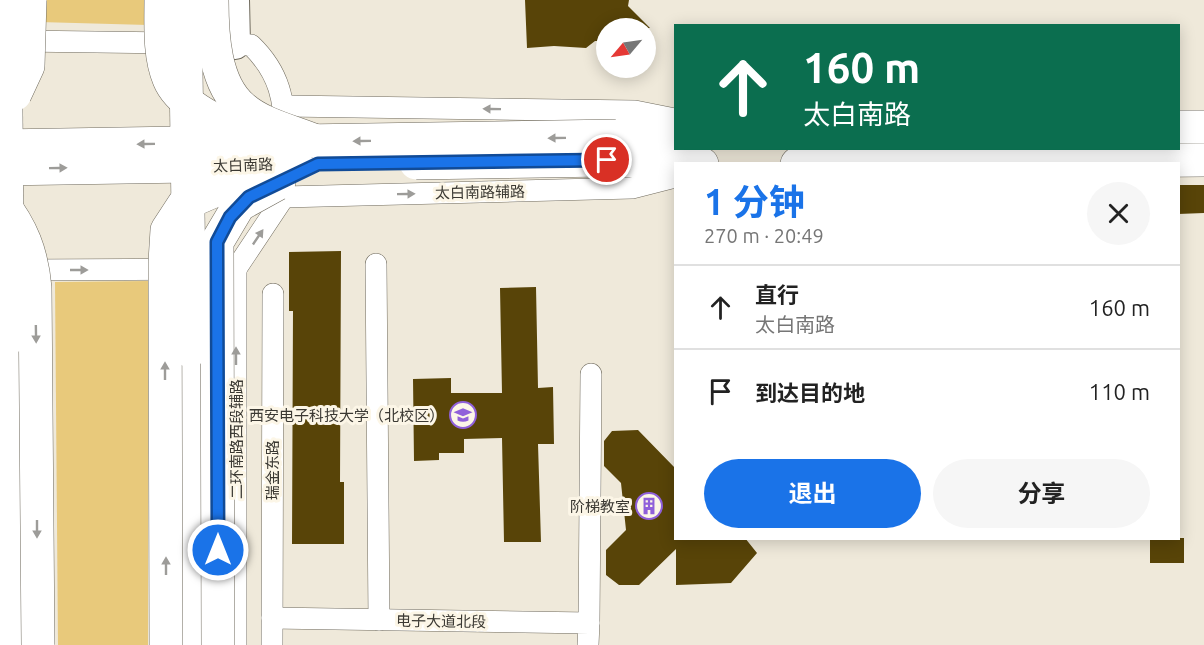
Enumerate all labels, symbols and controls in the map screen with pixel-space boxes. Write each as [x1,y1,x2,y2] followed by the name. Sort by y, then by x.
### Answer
[596,18,656,78] north arrow
[596,18,656,78] map controls
[803,44,920,91] text: 160 m
[704,48,782,126] icon: ahead
[803,99,911,129] text: 太白南路
[482,104,501,113] one-way arrow
[548,133,567,142] one-way arrow
[581,134,632,185] pin
[353,136,372,146] one-way arrow
[137,139,156,149] one-way arrow
[590,143,623,176] icon: arrive
[213,155,273,175] street label: 太白南路
[49,164,68,173] one-way arrow
[704,181,805,222] text: 1 分钟
[1087,182,1150,245] button: close
[435,183,525,201] street label: 太白南路辅路
[396,189,415,199] one-way arrow
[704,224,824,247] text: 270 m · 20:49
[252,229,263,246] one-way arrow
[70,265,89,275] one-way arrow
[755,282,799,307] text: 直行
[704,291,737,324] icon: ahead
[1089,295,1150,320] text: 160 m
[755,313,835,336] text: 太白南路
[31,324,41,343] one-way arrow
[231,346,241,365] one-way arrow
[160,361,170,380] one-way arrow
[704,375,737,408] icon: arrive
[228,379,245,499] street label: 二环南路西段辅路
[1089,379,1150,404] text: 110 m
[755,380,865,405] text: 到达目的地
[448,400,478,430] school or university icon: 西安电子科技大学（北校区）
[249,407,444,424] place label: 西安电子科技大学（北校区）
[264,440,281,500] street label: 瑞金东路
[704,459,921,528] button: 退出
[933,459,1150,528] button: 分享
[634,491,664,521] building icon: 阶梯教室
[570,498,630,515] place label: 阶梯教室
[186,518,250,582] position arrow
[32,519,42,538] one-way arrow
[161,556,171,575] one-way arrow
[396,612,486,630] street label: 电子大道北段

